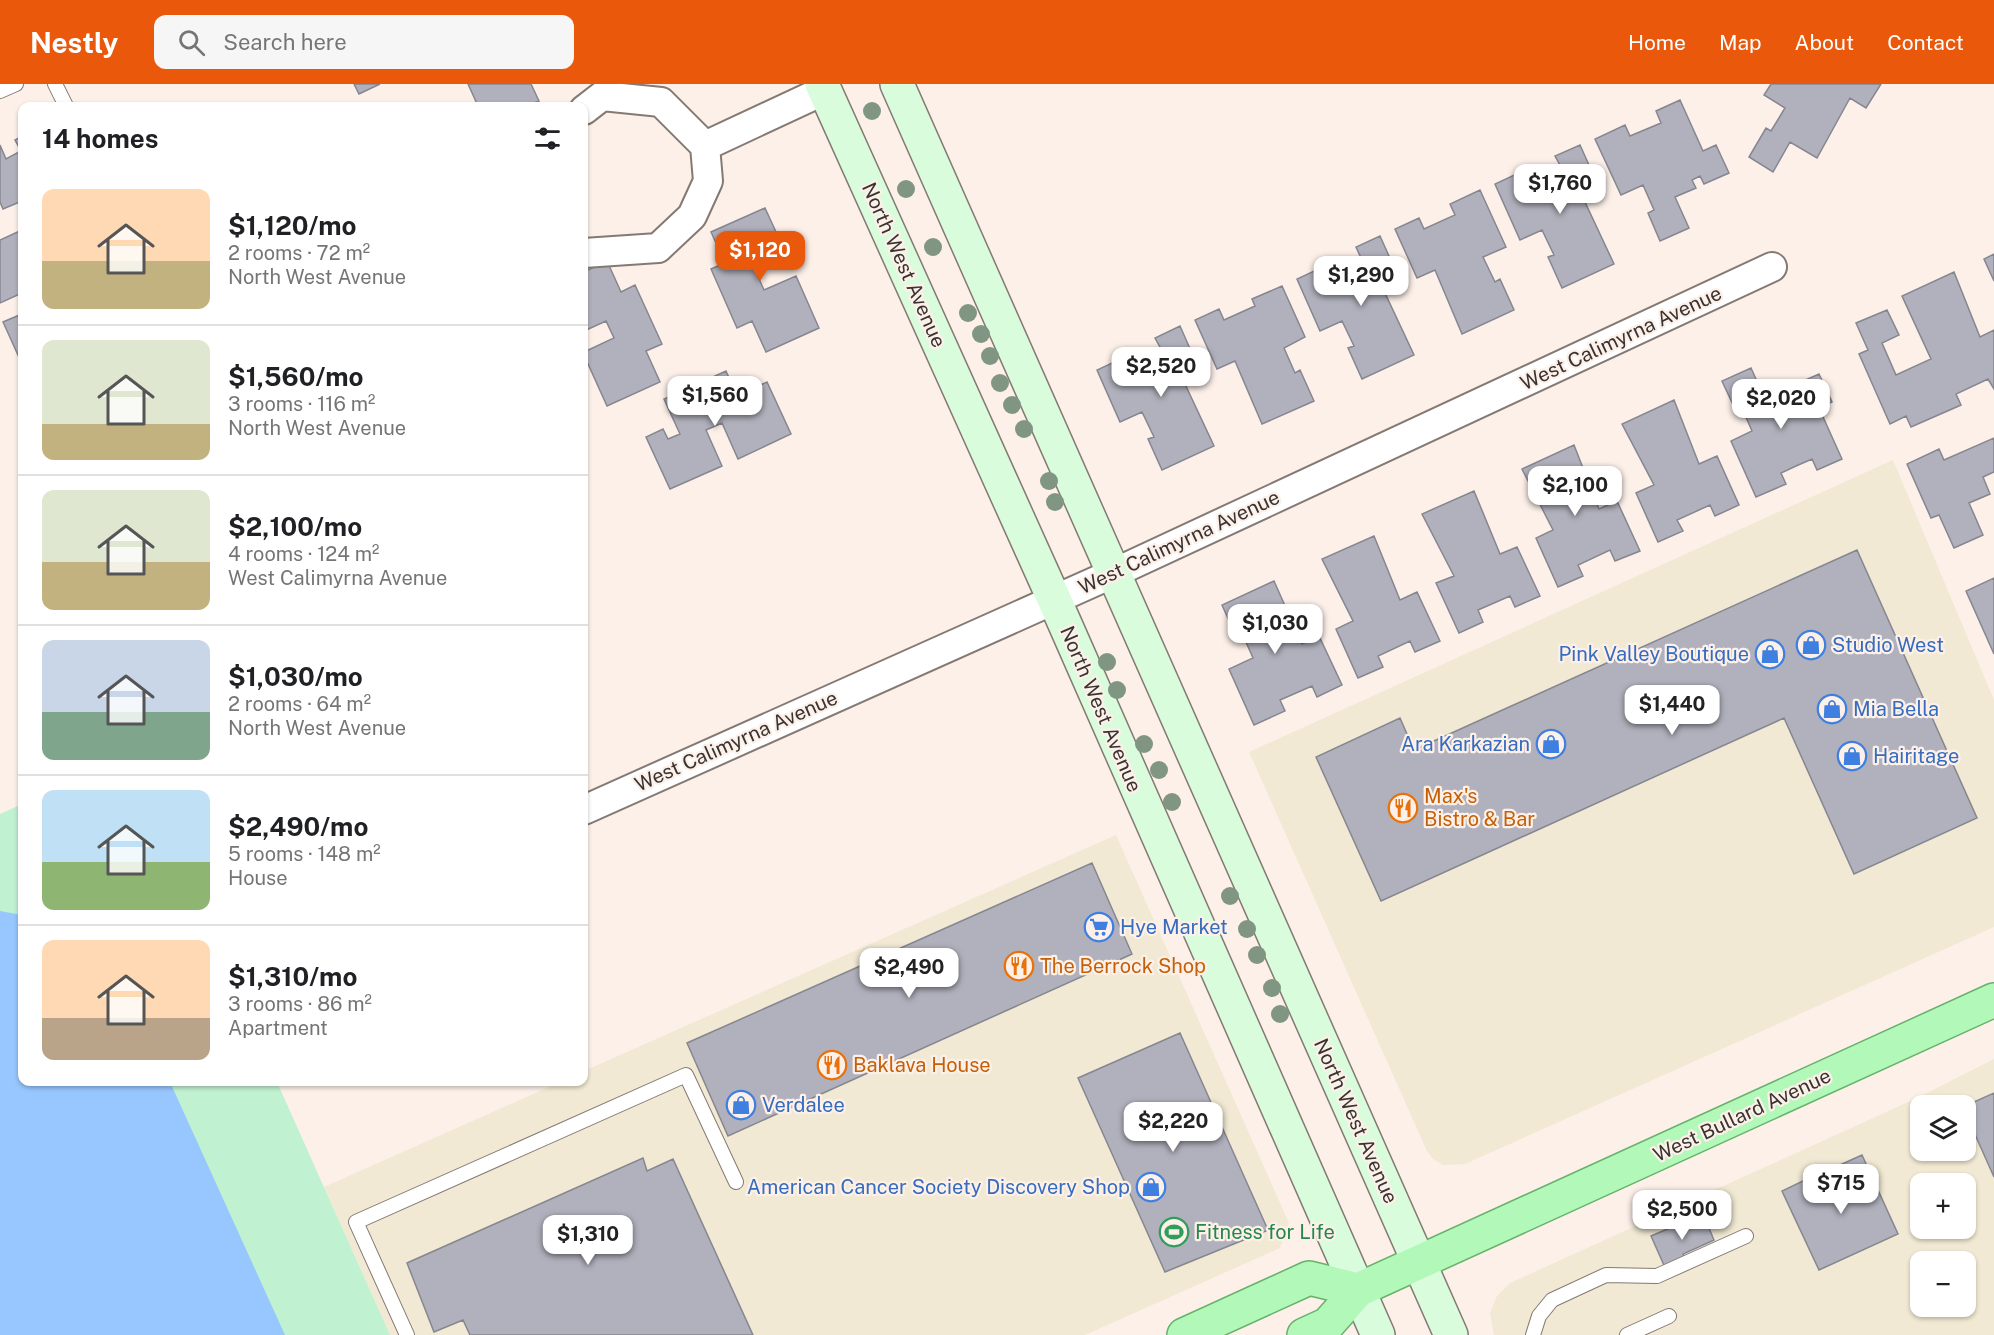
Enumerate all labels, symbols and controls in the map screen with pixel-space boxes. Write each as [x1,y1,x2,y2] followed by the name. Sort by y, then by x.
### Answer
[154,15,574,69] search box
[30,26,118,59] text: Nestly
[175,26,208,59] icon: search
[223,29,347,55] text: Search here
[1628,30,1686,55] text: Home
[1719,30,1762,55] text: Map
[1795,30,1854,55] text: About
[1887,30,1964,55] text: Contact
[531,122,564,155] icon: filters
[42,123,158,154] text: 14 homes
[1511,164,1609,215] pin: $1,760
[1528,171,1592,195] text: $1,760
[857,179,951,351] street label: North West Avenue
[228,210,357,241] text: $1,120/mo
[90,213,162,285] icon: home
[711,231,809,282] pin: $1,120
[729,238,791,262] text: $1,120
[228,241,370,265] text: 2 rooms · 72 m²
[1312,256,1410,307] pin: $1,290
[1328,263,1394,287] text: $1,290
[228,265,406,289] text: North West Avenue
[1517,281,1725,395] street label: West Calimyrna Avenue
[1112,347,1210,398] pin: $2,520
[1126,354,1196,378] text: $2,520
[228,361,364,392] text: $1,560/mo
[90,364,162,436] icon: home
[666,376,764,427] pin: $1,560
[1732,379,1830,430] pin: $2,020
[681,383,749,407] text: $1,560
[1746,386,1816,410] text: $2,020
[228,392,375,416] text: 3 rooms · 116 m²
[228,416,406,440] text: North West Avenue
[1526,466,1624,517] pin: $2,100
[1542,473,1608,497] text: $2,100
[1075,485,1283,599] street label: West Calimyrna Avenue
[228,511,362,542] text: $2,100/mo
[90,514,162,586] icon: home
[228,542,379,566] text: 4 rooms · 124 m²
[228,566,447,590] text: West Calimyrna Avenue
[1226,604,1324,655] pin: $1,030
[1242,611,1308,635] text: $1,030
[1055,622,1147,796] street label: North West Avenue
[1795,629,1827,661] shop icon: Studio West
[1832,633,1944,657] place label: Studio West
[1754,638,1786,670] shop icon: Pink Valley Boutique
[1558,642,1749,666] place label: Pink Valley Boutique
[228,661,363,692] text: $1,030/mo
[90,664,162,736] icon: home
[631,685,841,797] street label: West Calimyrna Avenue
[1623,685,1721,736] pin: $1,440
[228,692,371,716] text: 2 rooms · 64 m²
[1639,692,1705,716] text: $1,440
[1816,693,1848,725] shop icon: Mia Bella
[1853,697,1939,721] place label: Mia Bella
[228,716,406,740] text: North West Avenue
[1535,728,1567,760] shop icon: Ara Karkazian
[1401,732,1530,756] place label: Ara Karkazian
[1836,740,1868,772] shop icon: Hairitage
[1873,744,1959,768] place label: Hairitage
[1424,784,1535,831] place label: Max's Bistro & Bar
[1387,792,1419,824] restaurant icon: Max's Bistro & Bar
[228,811,368,842] text: $2,490/mo
[90,814,162,886] icon: home
[228,842,381,866] text: 5 rooms · 148 m²
[228,866,288,890] text: House
[1083,911,1115,943] supermarket icon: Hye Market
[1120,915,1228,939] place label: Hye Market
[860,948,958,999] pin: $2,490
[1003,950,1035,982] restaurant icon: The Berrock Shop
[1040,954,1206,978] place label: The Berrock Shop
[874,955,944,979] text: $2,490
[228,961,357,992] text: $1,310/mo
[90,964,162,1036] icon: home
[228,992,372,1016] text: 3 rooms · 86 m²
[228,1016,328,1040] text: Apartment
[1309,1035,1403,1207] street label: North West Avenue
[816,1049,848,1081] restaurant icon: Baklava House
[853,1053,991,1077] place label: Baklava House
[1649,1063,1835,1167] street label: West Bullard Avenue
[725,1089,757,1121] shop icon: Verdalee
[762,1093,845,1117] place label: Verdalee
[1910,1095,1976,1317] map controls
[1910,1095,1976,1161] button: layers
[1124,1102,1222,1153] pin: $2,220
[1138,1109,1208,1133] text: $2,220
[1805,1164,1877,1215] pin: $715
[1135,1171,1167,1203] shop icon: American Cancer Society Discovery Shop
[1817,1171,1865,1195] text: $715
[1910,1173,1976,1239] button: +
[747,1175,1130,1199] place label: American Cancer Society Discovery Shop
[1633,1190,1731,1241] pin: $2,500
[1646,1197,1718,1221] text: $2,500
[539,1215,637,1266] pin: $1,310
[1158,1216,1190,1248] sports icon: Fitness for Life
[1195,1220,1335,1244] place label: Fitness for Life
[557,1222,619,1246] text: $1,310
[1910,1251,1976,1317] button: −

